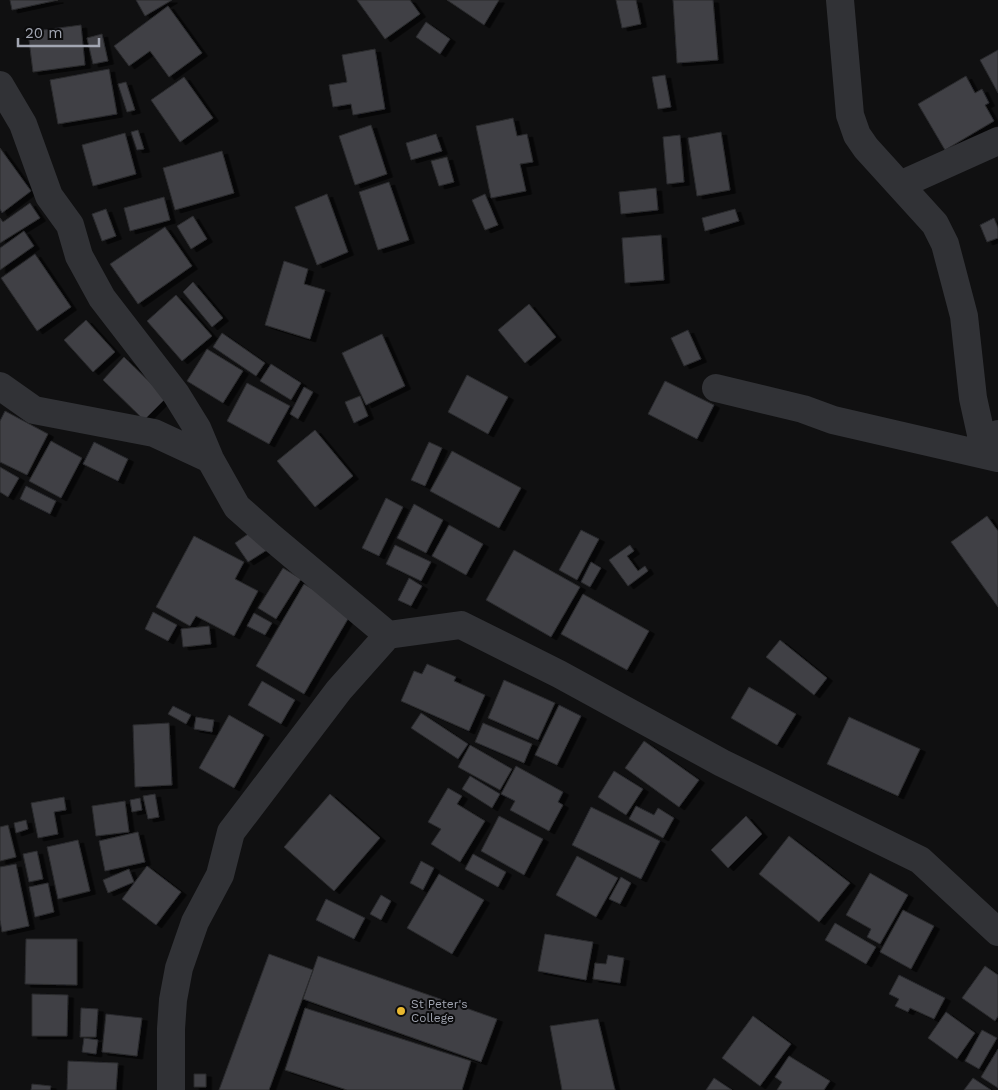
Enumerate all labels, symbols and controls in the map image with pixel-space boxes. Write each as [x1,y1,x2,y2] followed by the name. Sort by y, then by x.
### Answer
[18,15,99,47] scale bar
[25,24,63,42] text: 20 m
[411,997,468,1025] place label: St Peter's College
[395,1005,407,1017] marker: St Peter's College

